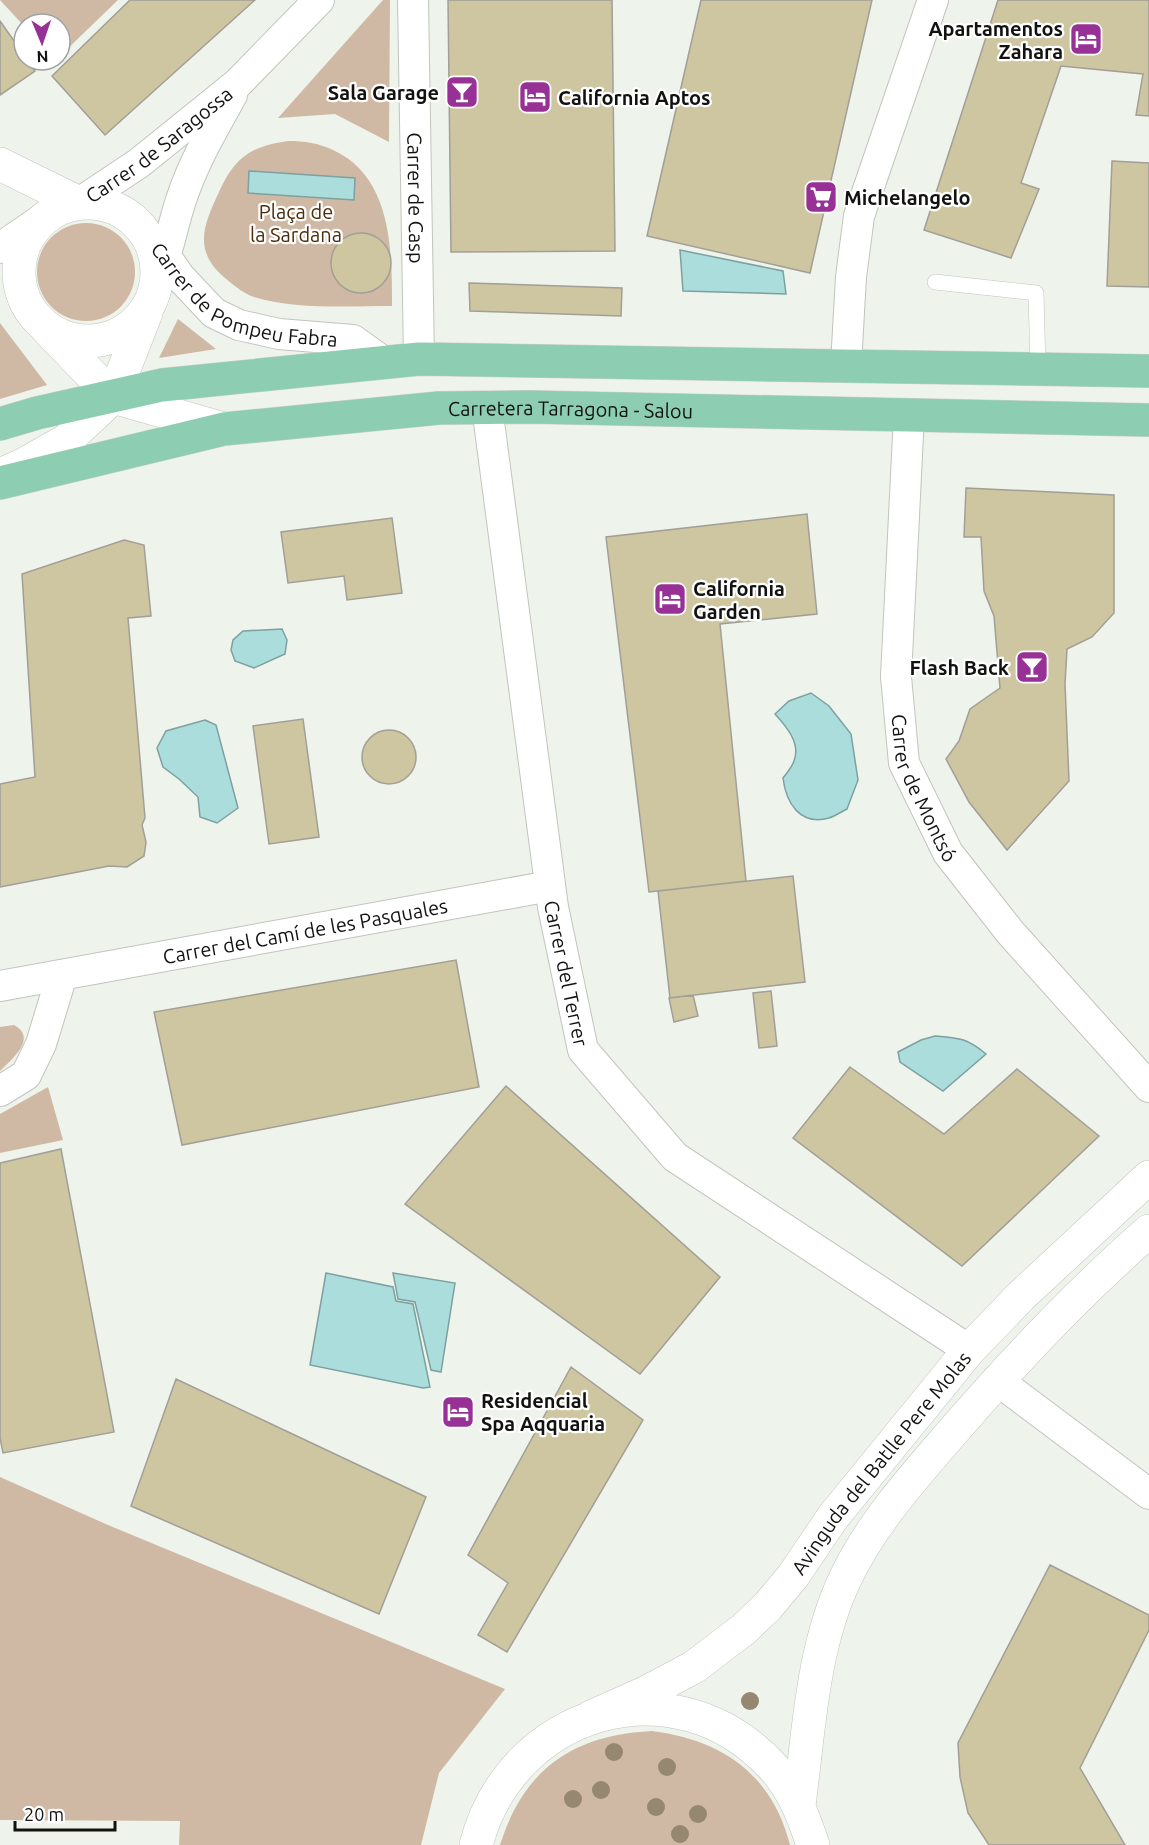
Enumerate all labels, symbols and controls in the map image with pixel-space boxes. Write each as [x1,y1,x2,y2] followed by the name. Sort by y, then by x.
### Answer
[12,12,72,72] north arrow
[928,17,1063,63] place label: Apartamentos Zahara
[1068,21,1104,57] hotel icon: Apartamentos Zahara
[36,48,49,66] text: N
[444,74,480,110] bar icon: Sala Garage
[517,79,553,115] hotel icon: California Aptos
[81,81,236,207] street label: Carrer de Saragossa
[328,81,439,104] place label: Sala Garage
[558,86,710,109] place label: California Aptos
[404,132,429,264] street label: Carrer de Casp
[803,179,839,215] supermarket icon: Michelangelo
[844,186,971,209] place label: Michelangelo
[250,200,342,246] park label: Plaça de la Sardana
[147,237,339,350] street label: Carrer de Pompeu Fabra
[448,395,693,422] street label: Carretera Tarragona - Salou
[693,577,785,623] place label: California Garden
[652,581,688,617] hotel icon: California Garden
[1014,649,1050,685] bar icon: Flash Back
[910,656,1009,679] place label: Flash Back
[888,713,962,866] street label: Carrer de Montsó
[161,893,449,968] street label: Carrer del Camí de les Pasquales
[541,899,593,1049] street label: Carrer del Terrer
[786,1346,975,1578] street label: Avinguda del Batlle Pere Molas
[481,1389,605,1435] place label: Residencial Spa Aqquaria
[440,1394,476,1430] hotel icon: Residencial Spa Aqquaria
[15,1794,116,1832] scale bar
[24,1804,64,1824] text: 20 m

